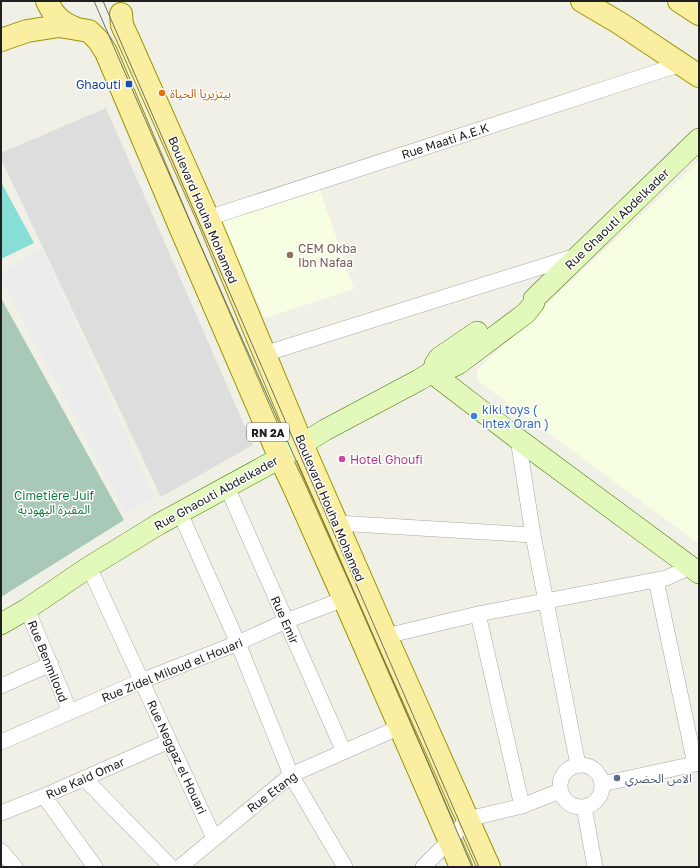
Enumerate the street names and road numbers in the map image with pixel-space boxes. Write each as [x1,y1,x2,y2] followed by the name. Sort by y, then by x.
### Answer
[399,120,491,162] street label: Rue Maati A.E.K
[165,134,241,286] street label: Boulevard Houha Mohamed
[562,165,673,273] street label: Rue Ghaouti Abdelkader
[247,423,289,441] road number: RN 2A
[292,432,368,584] street label: Boulevard Houha Mohamed
[151,453,281,533] street label: Rue Ghaouti Abdelkader
[268,594,302,647] street label: Rue Emir
[25,618,71,704] street label: Rue Benmiloud
[99,635,245,705] street label: Rue Zidel Miloud el Houari
[144,698,210,816] street label: Rue Neggaz el Houari
[43,754,127,802] street label: Rue Kaid Omar
[244,768,300,816] street label: Rue Etang

